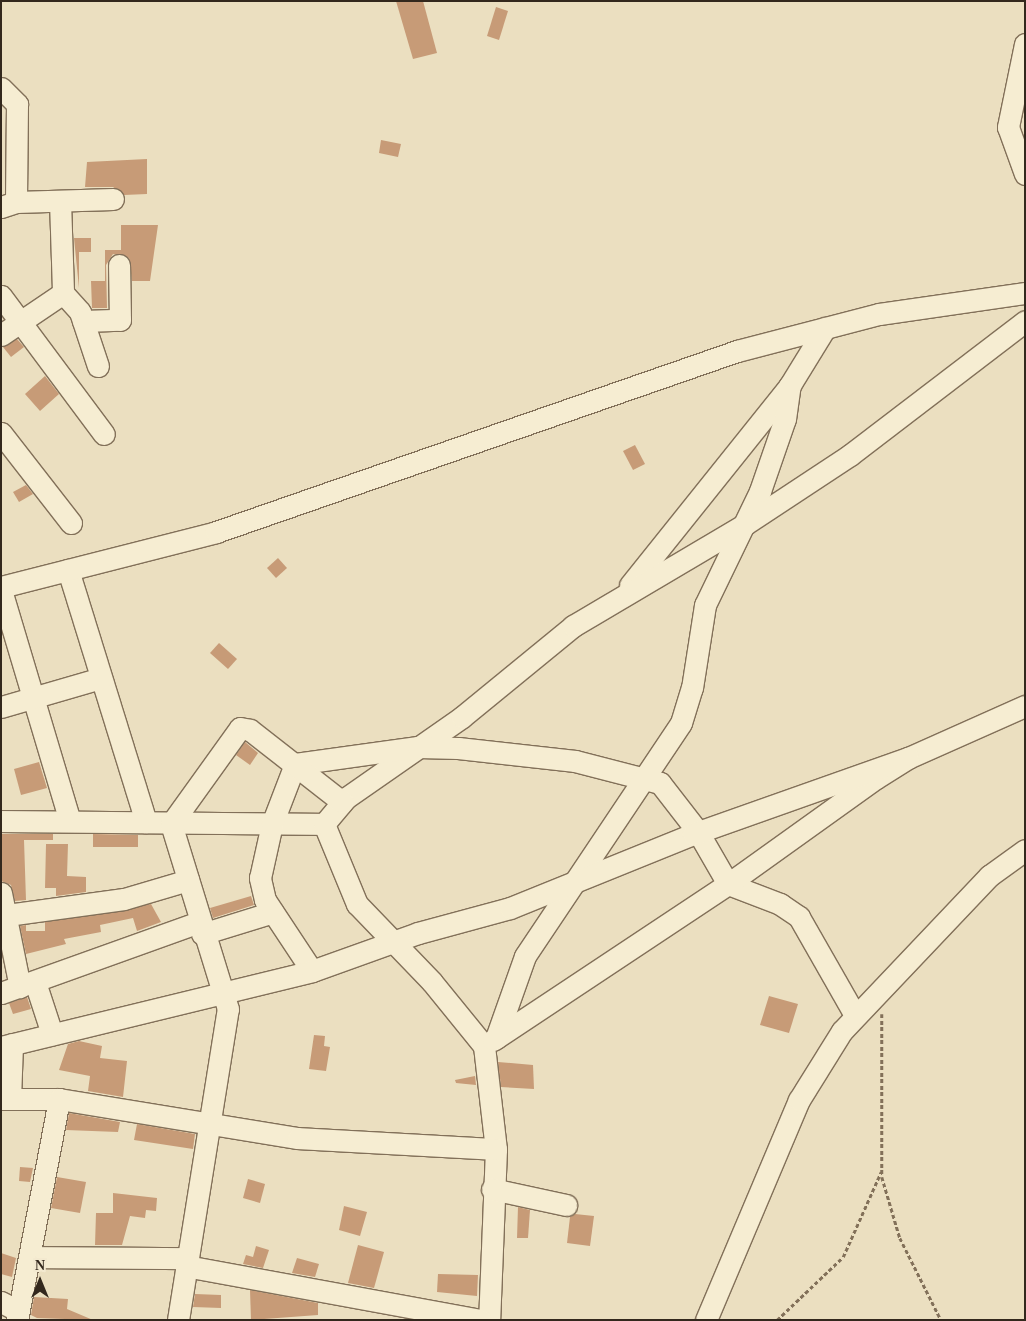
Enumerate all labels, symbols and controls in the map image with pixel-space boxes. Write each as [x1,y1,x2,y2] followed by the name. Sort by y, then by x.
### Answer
[15,1256,65,1306] north arrow
[35,1258,45,1273] text: N

